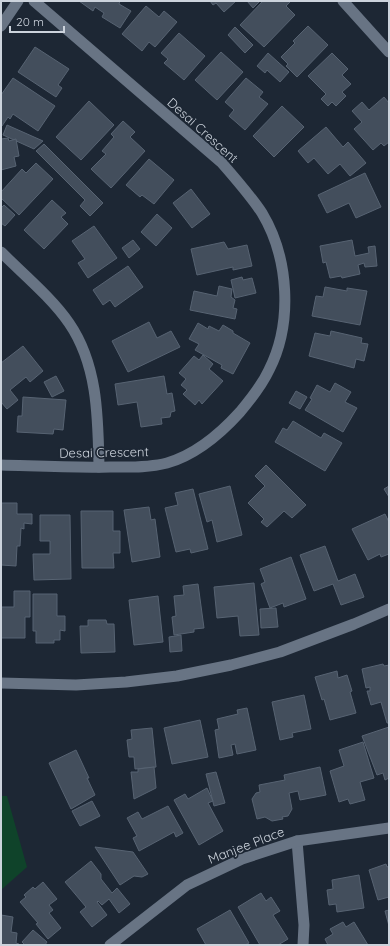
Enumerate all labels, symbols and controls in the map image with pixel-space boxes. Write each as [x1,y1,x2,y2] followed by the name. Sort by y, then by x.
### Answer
[10,8,64,34] scale bar
[16,14,44,29] text: 20 m
[164,94,242,166] street label: Desai Crescent
[59,443,149,461] street label: Desai Crescent
[206,823,286,867] street label: Manjee Place

